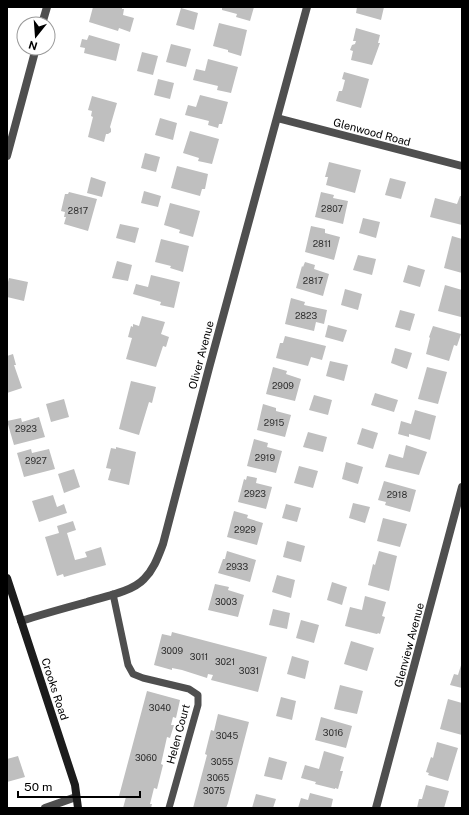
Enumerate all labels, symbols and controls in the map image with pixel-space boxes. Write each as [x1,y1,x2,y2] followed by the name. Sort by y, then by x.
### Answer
[16,16,56,56] north arrow
[27,39,39,53] text: N
[332,116,412,148] street label: Glenwood Road
[321,203,343,214] house number: 2807
[68,205,88,216] house number: 2817
[313,238,331,249] house number: 2811
[303,275,323,286] house number: 2817
[295,310,317,321] house number: 2823
[186,319,216,391] street label: Oliver Avenue
[272,380,294,391] house number: 2909
[264,417,284,428] house number: 2915
[15,423,37,434] house number: 2923
[255,452,276,463] house number: 2919
[25,455,47,466] house number: 2927
[244,488,266,499] house number: 2923
[387,489,407,500] house number: 2918
[234,524,256,535] house number: 2929
[226,561,248,572] house number: 2933
[215,596,237,607] house number: 3003
[392,601,426,689] street label: Glenview Avenue
[161,645,183,656] house number: 3009
[190,651,208,662] house number: 3011
[39,656,71,722] street label: Crooks Road
[215,656,235,667] house number: 3021
[239,665,259,676] house number: 3031
[149,702,172,713] house number: 3040
[164,703,192,765] street label: Helen Court
[323,727,344,738] house number: 3016
[216,730,238,741] house number: 3045
[135,752,158,763] house number: 3060
[211,756,234,767] house number: 3055
[207,772,229,783] house number: 3065
[18,773,140,799] scale bar
[24,780,52,794] text: 50 m
[203,785,225,796] house number: 3075

